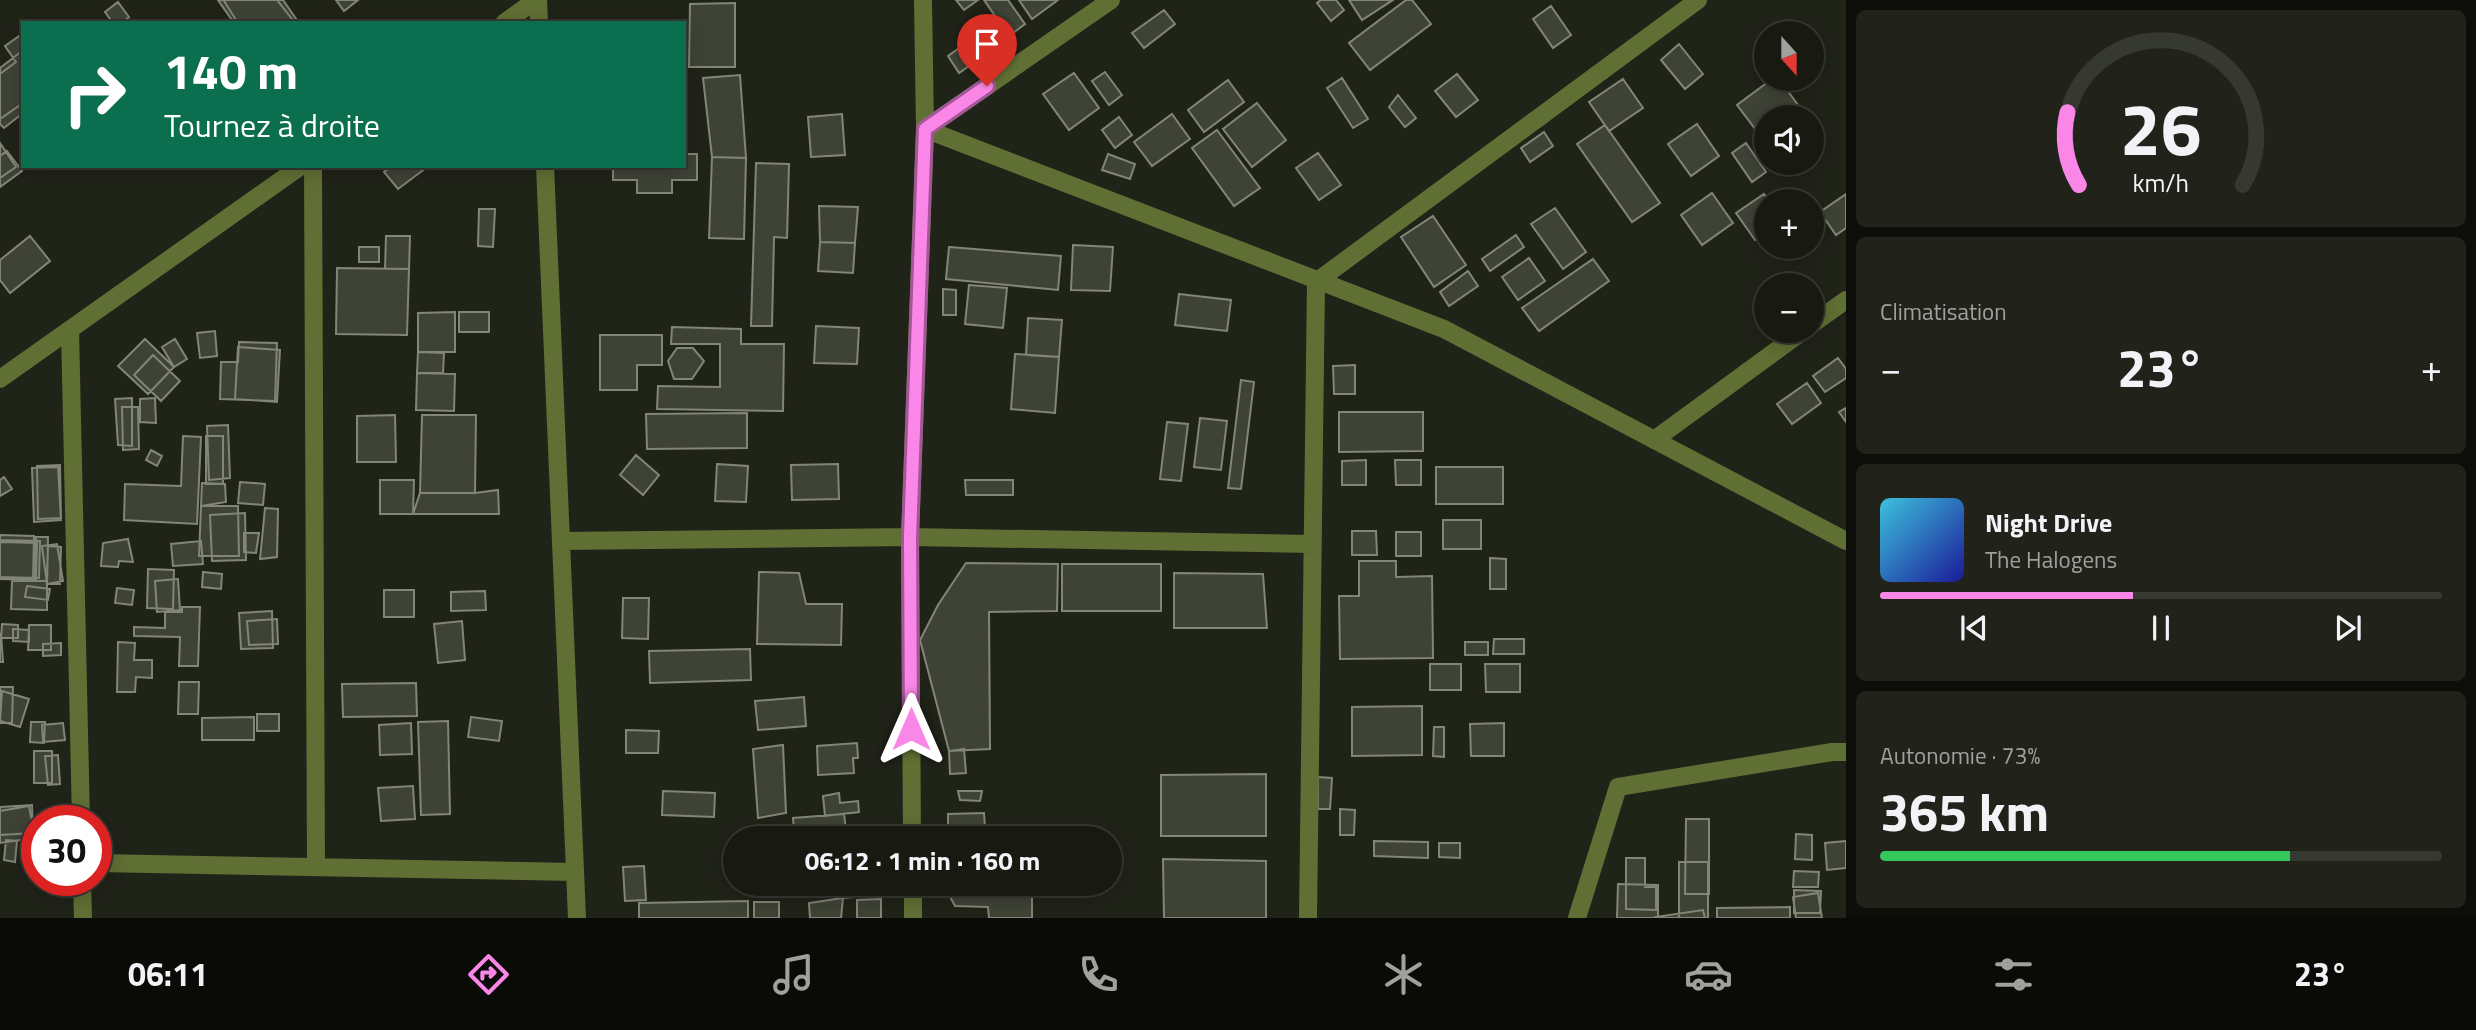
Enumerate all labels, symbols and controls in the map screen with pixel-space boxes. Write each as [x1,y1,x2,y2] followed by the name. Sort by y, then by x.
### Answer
[957,14,1017,86] pin
[1754,21,1824,91] north arrow
[1754,21,1824,343] map controls
[968,25,1006,63] icon: arrive
[164,33,298,108] text: 140 m
[49,49,140,140] icon: right
[2120,73,2202,183] text: 26
[164,101,380,149] text: Tournez à droite
[1754,105,1824,175] button: sound
[2133,163,2189,201] text: km/h
[1754,189,1824,259] button: +
[1754,273,1824,343] button: −
[1880,294,2007,329] text: Climatisation
[2117,328,2205,407] text: 23°
[1880,339,1901,397] text: −
[2421,339,2442,397] text: +
[1985,503,2112,542] text: Night Drive
[1985,542,2117,577] text: The Halogens
[1955,609,1993,647] icon: previous
[2142,609,2180,647] icon: pause
[2329,609,2367,647] icon: next
[874,692,948,766] position arrow
[1880,738,2040,773] text: Autonomie · 73%
[1880,772,2049,851] text: 365 km
[21,805,112,896] speed limit sign: 30
[805,841,1040,880] text: 06:12 · 1 min · 160 m
[128,950,208,998] text: 06:11
[464,950,513,999] icon: directions
[769,950,818,999] icon: music
[1074,950,1123,999] icon: phone
[1379,950,1428,999] icon: climate
[1684,950,1733,999] icon: car
[1989,950,2038,999] icon: filters
[2294,950,2348,998] text: 23°

